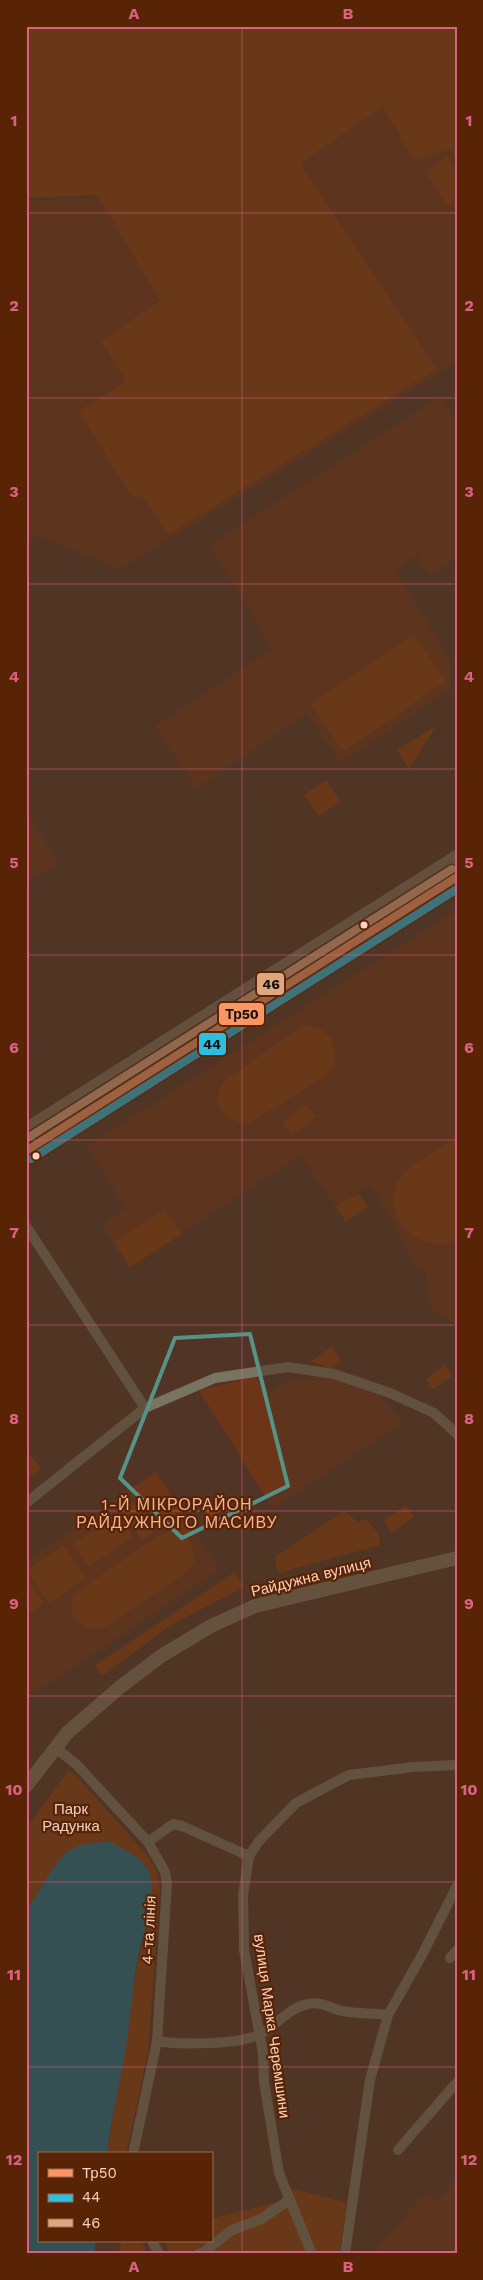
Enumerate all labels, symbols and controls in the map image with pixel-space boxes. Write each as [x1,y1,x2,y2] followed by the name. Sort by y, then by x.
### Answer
[129,4,140,23] text: A
[343,4,354,23] text: B
[11,111,17,130] text: 1
[466,111,472,130] text: 1
[9,296,19,315] text: 2
[464,296,474,315] text: 2
[9,482,19,501] text: 3
[464,482,474,501] text: 3
[9,667,19,686] text: 4
[464,667,474,686] text: 4
[9,853,19,872] text: 5
[464,853,474,872] text: 5
[359,920,369,930] unlabelled marker
[256,972,285,996] line badge: 46
[262,976,280,992] text: 46
[218,1002,265,1026] line badge: Тр50
[225,1006,259,1022] text: Тр50
[198,1032,227,1056] line badge: 44
[203,1036,221,1052] text: 44
[9,1038,19,1057] text: 6
[464,1038,474,1057] text: 6
[31,1151,41,1161] unlabelled marker
[9,1223,19,1242] text: 7
[464,1223,474,1242] text: 7
[9,1409,19,1428] text: 8
[464,1409,474,1428] text: 8
[76,1495,278,1532] district label: 1-Й МІКРОРАЙОН РАЙДУЖНОГО МАСИВУ
[249,1553,373,1601] street label: Райдужна вулиця
[9,1594,19,1613] text: 9
[464,1594,474,1613] text: 9
[5,1780,23,1799] text: 10
[460,1780,478,1799] text: 10
[42,1800,100,1835] park label: Парк Радунка
[138,1895,160,1965] street label: 4-та лінія
[250,1933,294,2119] street label: вулиця Марка Черемшини
[7,1965,21,1984] text: 11
[462,1965,476,1984] text: 11
[6,2150,22,2169] text: 12
[461,2150,477,2169] text: 12
[38,2152,212,2242] legend
[82,2164,117,2182] text: Тр50
[82,2188,100,2206] text: 44
[82,2214,100,2232] text: 46
[129,2257,140,2276] text: A
[343,2257,354,2276] text: B

